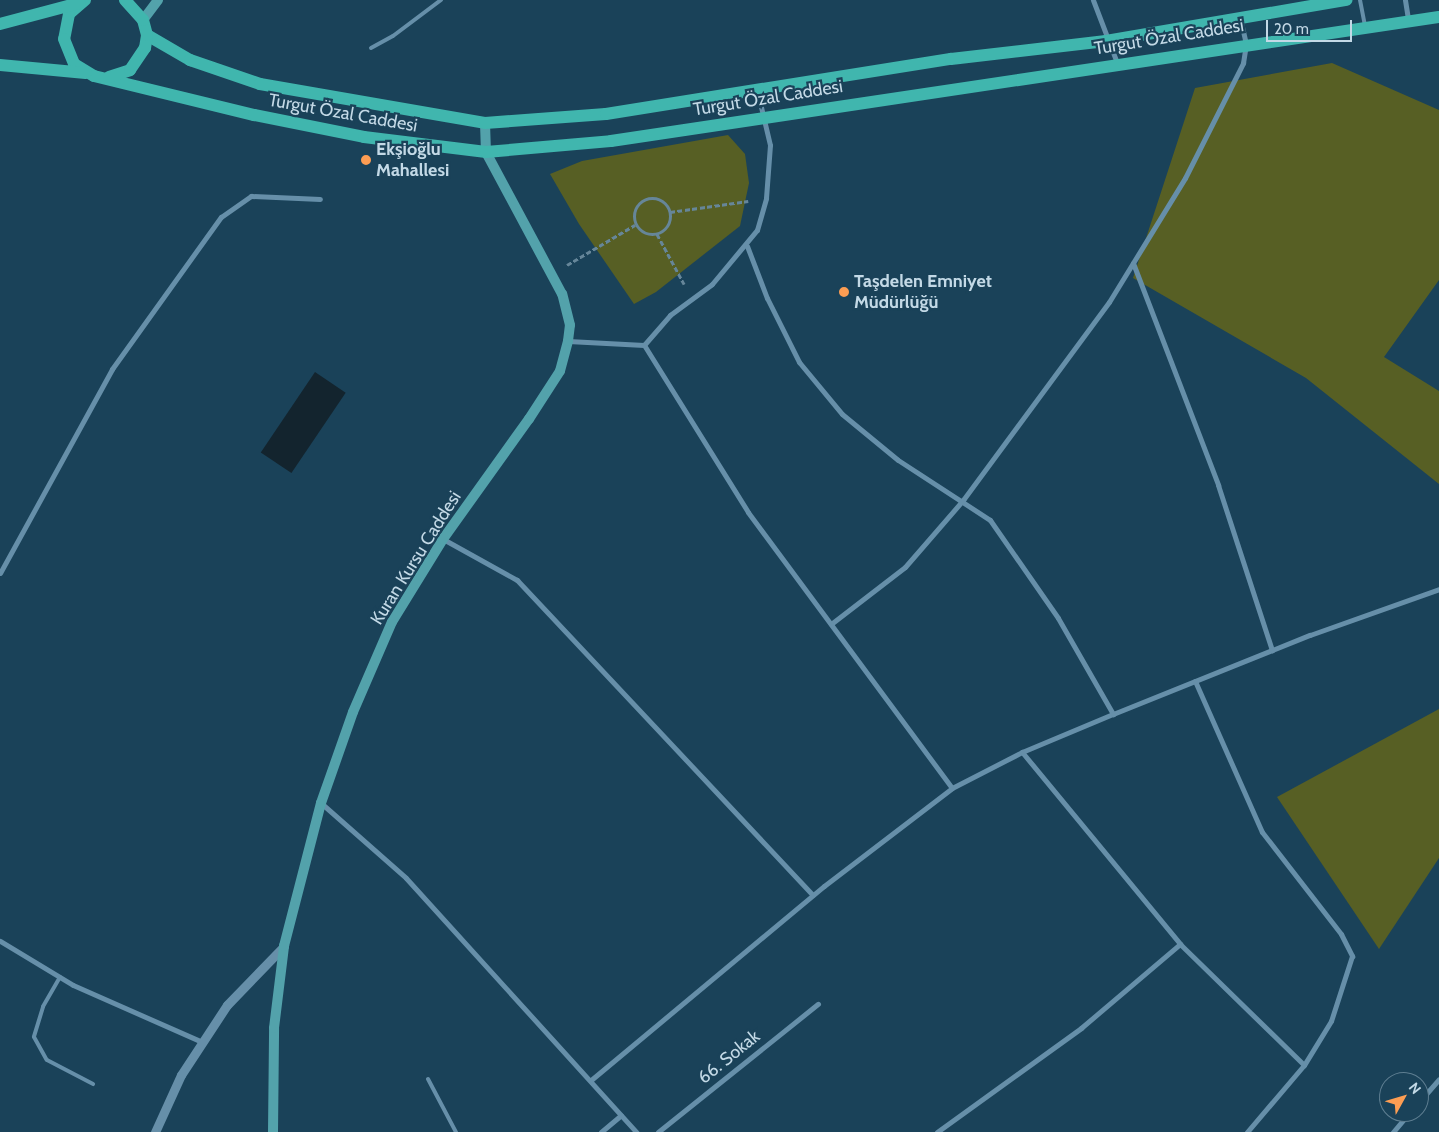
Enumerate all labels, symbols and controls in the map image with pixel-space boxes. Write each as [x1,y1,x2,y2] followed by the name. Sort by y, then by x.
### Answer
[1269,10,1355,42] scale bar
[1093,15,1245,59] street label: Turgut Özal Caddesi
[1274,20,1309,38] text: 20 m
[692,76,844,120] street label: Turgut Özal Caddesi
[267,89,419,137] street label: Turgut Özal Caddesi
[376,139,449,182] place label: Ekşioğlu Mahallesi
[360,154,372,166] marker: Ekşioğlu Mahallesi
[854,271,992,314] place label: Taşdelen Emniyet Müdürlüğü
[838,286,850,298] marker: Taşdelen Emniyet Müdürlüğü
[366,487,466,629] street label: Kuran Kursu Caddesi
[694,1026,764,1088] street label: 66. Sokak
[1379,1072,1429,1122] north arrow
[1405,1079,1425,1098] text: N

